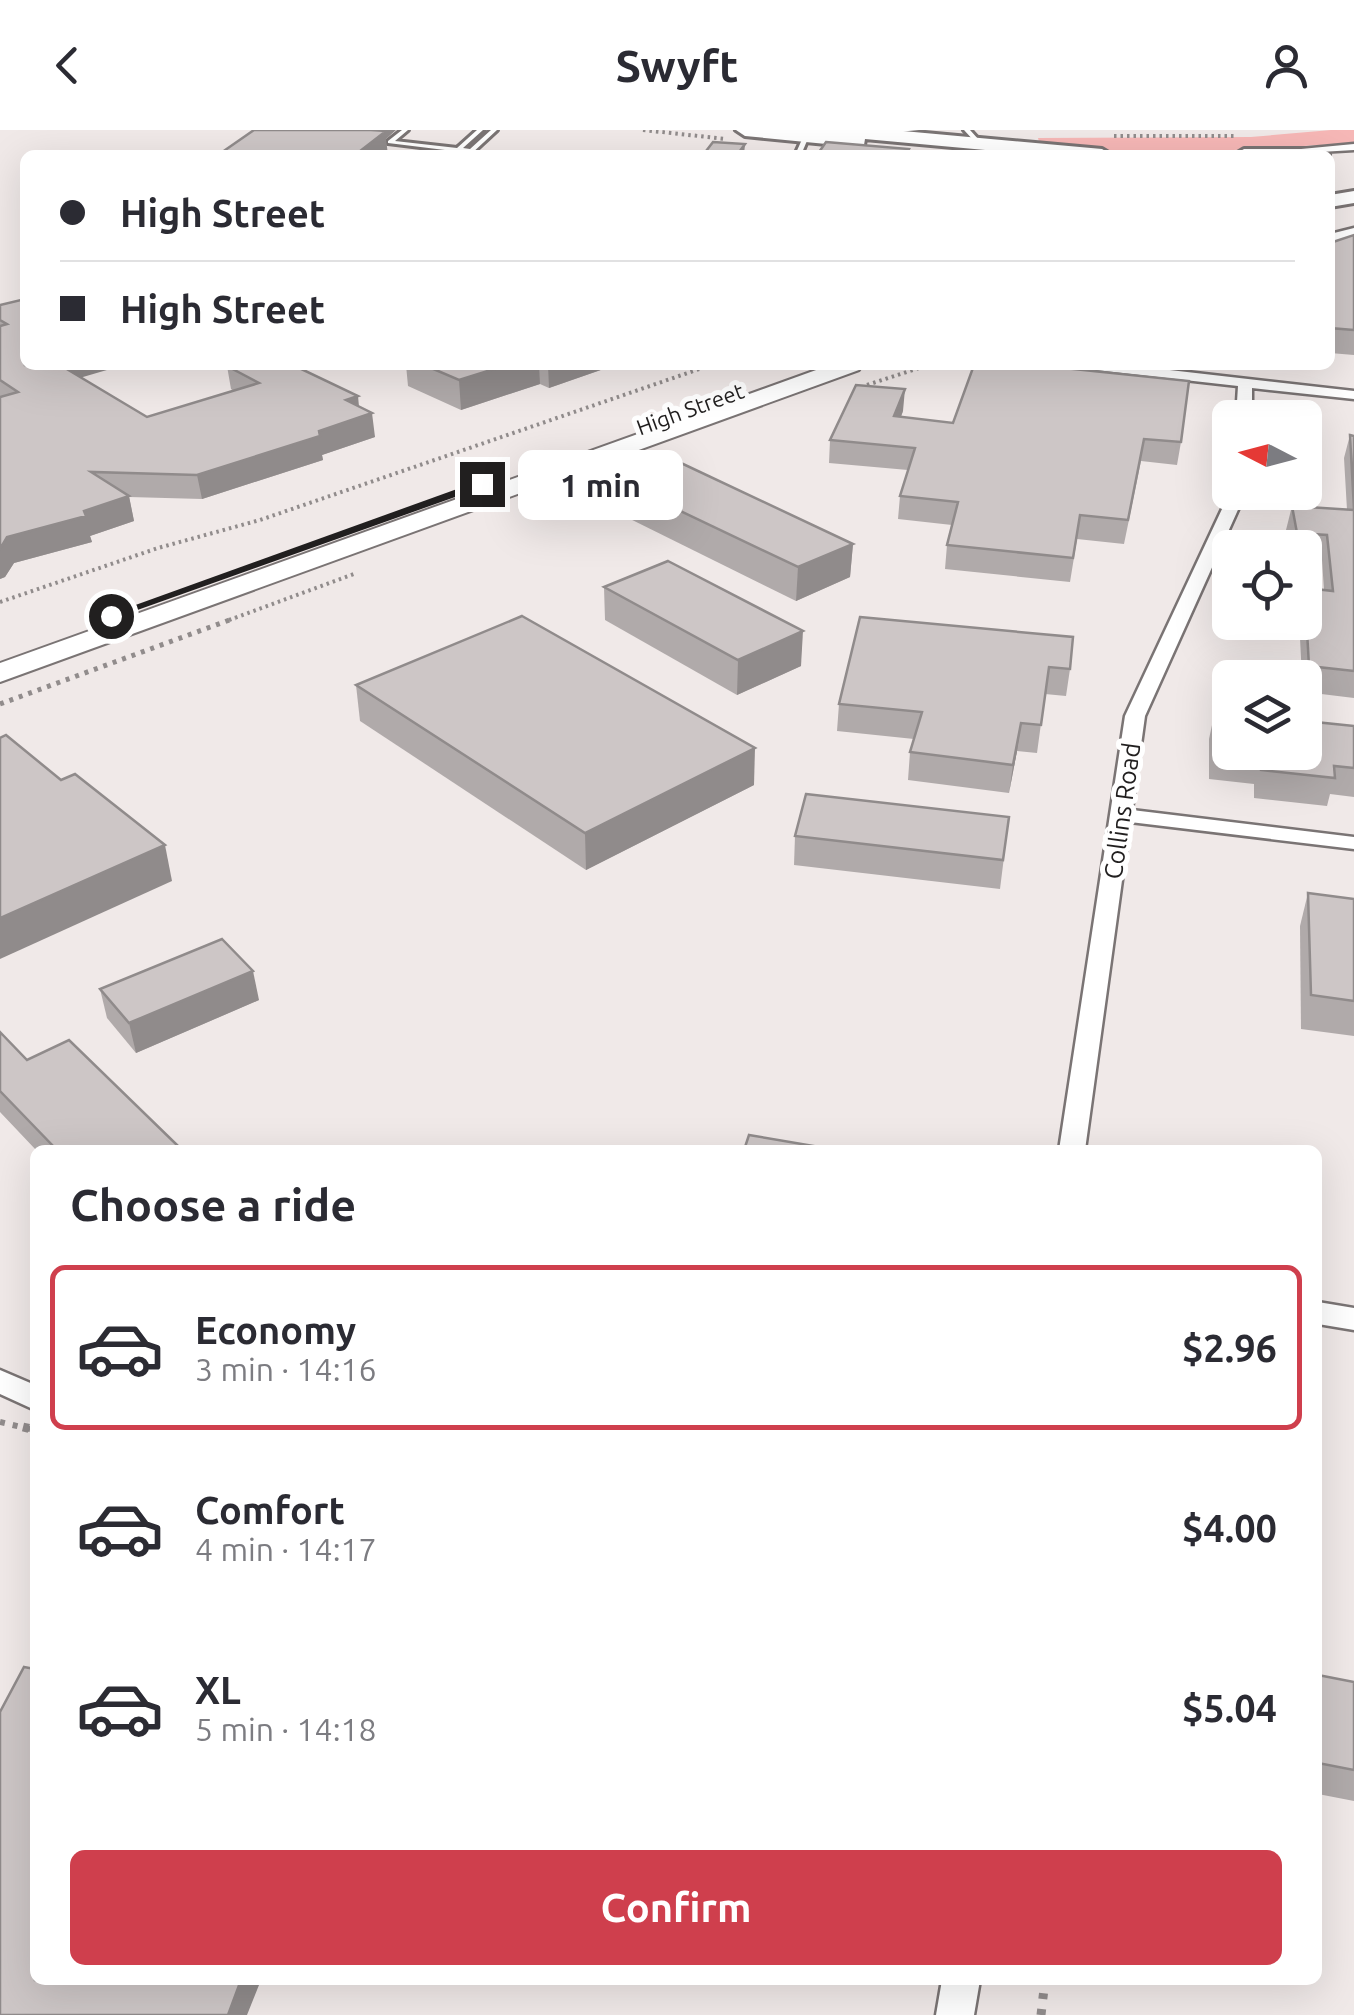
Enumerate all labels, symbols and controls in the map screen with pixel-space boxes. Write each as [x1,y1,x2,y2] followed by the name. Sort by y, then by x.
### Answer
[40,38,95,93] icon: back
[1259,38,1314,93] icon: person
[615,40,739,91] text: Swyft
[120,192,325,234] text: High Street
[120,288,325,330] text: High Street
[633,377,747,439] street label: High Street
[1212,400,1322,510] north arrow
[1212,400,1322,770] map controls
[517,449,682,519] callout: 1 min
[460,462,505,507] route end
[560,467,641,503] text: 1 min
[1212,530,1322,640] button: locate
[89,594,134,639] route start
[1212,660,1322,770] button: layers
[1099,741,1145,881] street label: Collins Road
[70,1179,356,1230] text: Choose a ride
[75,1303,165,1393] icon: car
[195,1309,356,1351] text: Economy
[1182,1327,1277,1369] text: $2.96
[195,1351,377,1387] text: 3 min · 14:16
[75,1483,165,1573] icon: car
[195,1489,345,1531] text: Comfort
[1182,1507,1277,1549] text: $4.00
[195,1531,377,1567] text: 4 min · 14:17
[75,1663,165,1753] icon: car
[195,1669,241,1711] text: XL
[1182,1687,1277,1729] text: $5.04
[195,1711,377,1747] text: 5 min · 14:18
[70,1850,1282,1965] button: Confirm

